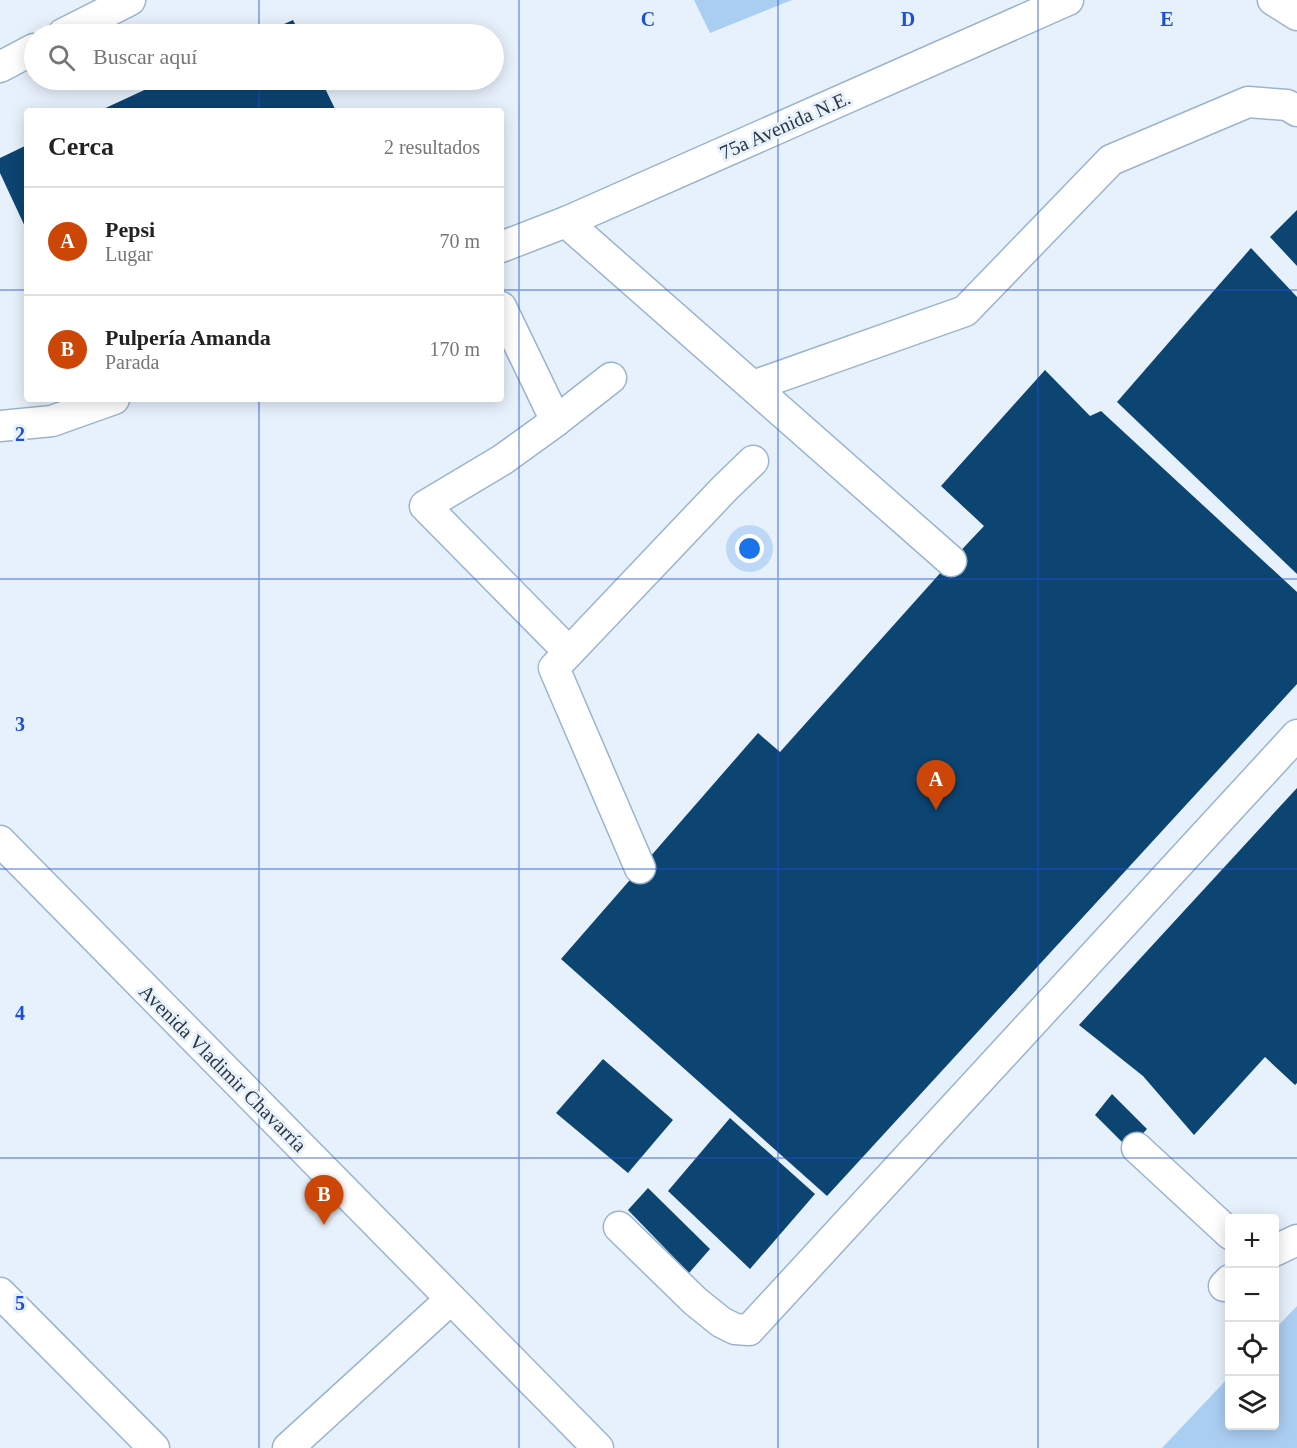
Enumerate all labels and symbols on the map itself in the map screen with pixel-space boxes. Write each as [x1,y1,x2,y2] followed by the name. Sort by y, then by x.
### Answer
[641,8,655,30] text: C
[901,8,915,30] text: D
[1160,8,1174,30] text: E
[716,86,854,164] street label: 75a Avenida N.E.
[15,423,25,445] text: 2
[735,534,764,563] your location
[15,713,25,735] text: 3
[916,760,956,810] pin: A
[135,980,311,1156] street label: Avenida Vladimir Chavarría
[15,1002,25,1024] text: 4
[304,1176,344,1225] pin: B
[15,1292,25,1314] text: 5

